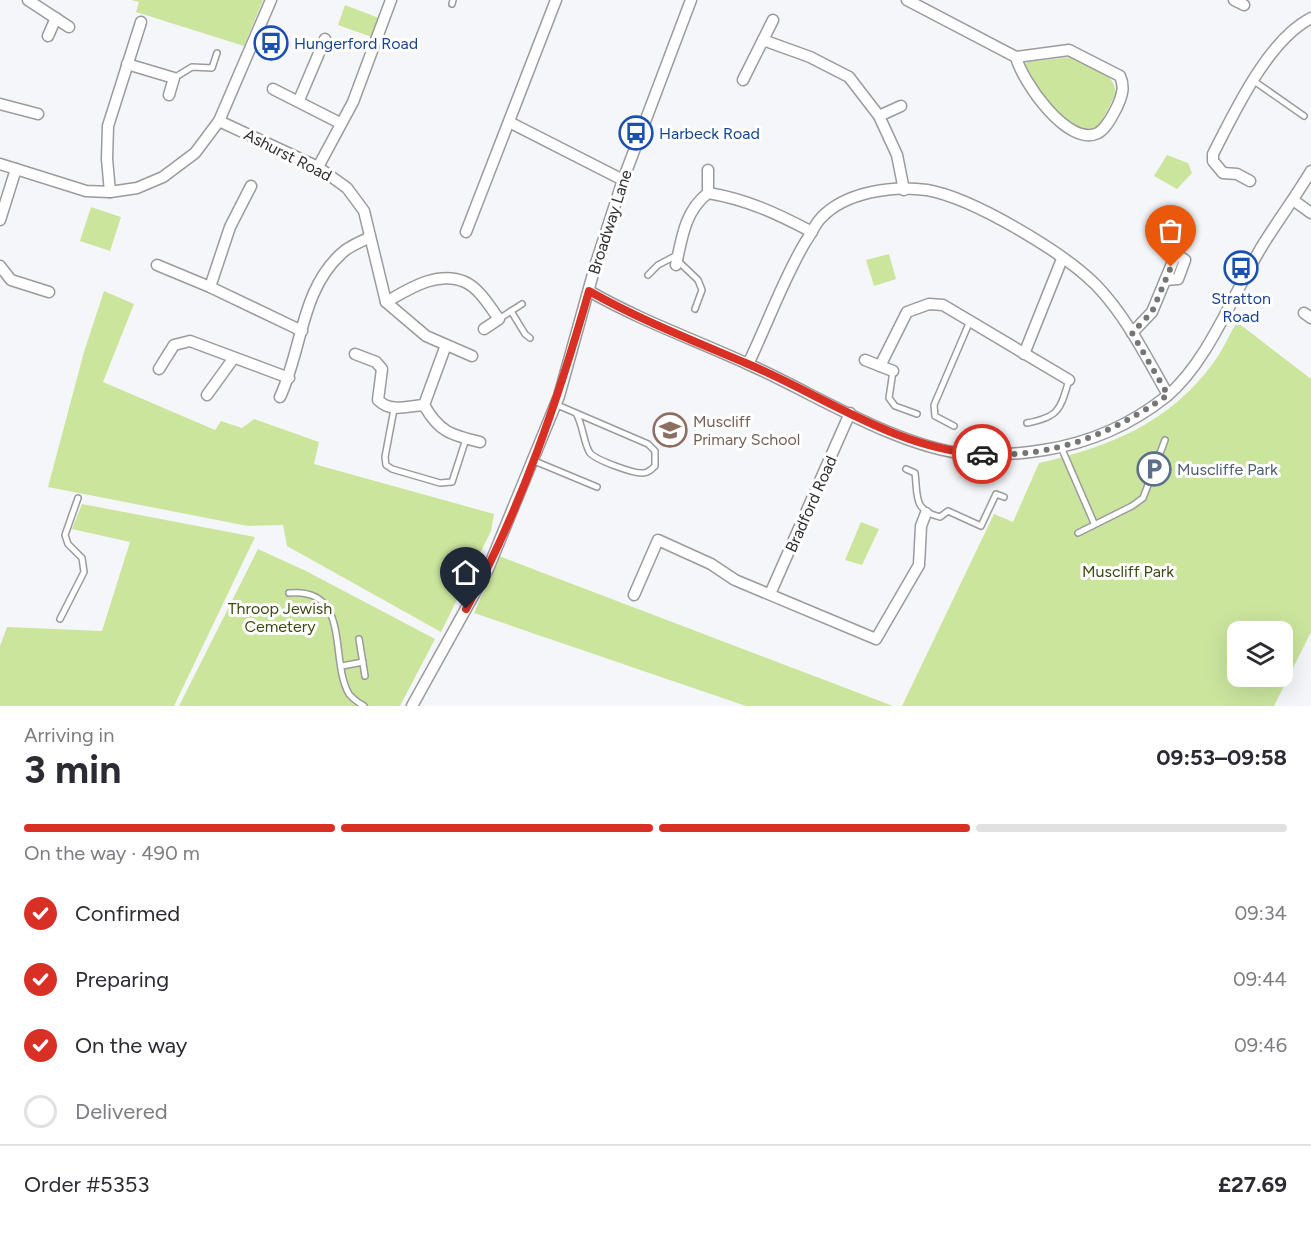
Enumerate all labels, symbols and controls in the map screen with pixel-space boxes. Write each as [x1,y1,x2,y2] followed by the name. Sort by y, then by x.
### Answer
[253,25,289,61] bus stop icon: Hungerford Road
[294,34,418,53] place label: Hungerford Road
[618,115,654,151] bus stop icon: Harbeck Road
[659,124,760,143] place label: Harbeck Road
[241,125,335,185] street label: Ashurst Road
[584,167,636,277] street label: Broadway Lane
[1145,205,1196,267] pin
[1154,214,1187,247] icon: bag
[1223,250,1259,286] bus stop icon: Stratton Road
[1211,289,1271,326] place label: Stratton Road
[652,412,688,448] school or university icon: Muscliff Primary School
[693,412,800,449] place label: Muscliff Primary School
[952,424,1012,484] courier
[966,438,999,471] icon: car
[1136,451,1172,487] parking icon: Muscliffe Park
[781,453,841,555] street label: Bradford Road
[1177,460,1278,479] place label: Muscliffe Park
[440,547,491,609] pin
[449,556,482,589] icon: home
[1082,562,1174,581] park label: Muscliff Park
[228,599,332,636] park label: Throop Jewish Cemetery
[1227,621,1293,687] map controls
[1227,621,1293,687] button: layers
[24,723,114,747] text: Arriving in
[1156,744,1287,771] text: 09:53–09:58
[24,746,121,793] text: 3 min
[24,841,200,865] text: On the way · 490 m
[24,897,57,930] icon: check
[75,900,180,927] text: Confirmed
[1235,901,1287,925] text: 09:34
[24,963,57,996] icon: check
[75,966,169,993] text: Preparing
[1233,967,1287,991] text: 09:44
[24,1029,57,1062] icon: check
[75,1032,187,1059] text: On the way
[1234,1033,1287,1057] text: 09:46
[75,1098,168,1125] text: Delivered
[24,1171,149,1198] text: Order #5353
[1218,1171,1287,1198] text: £27.69

